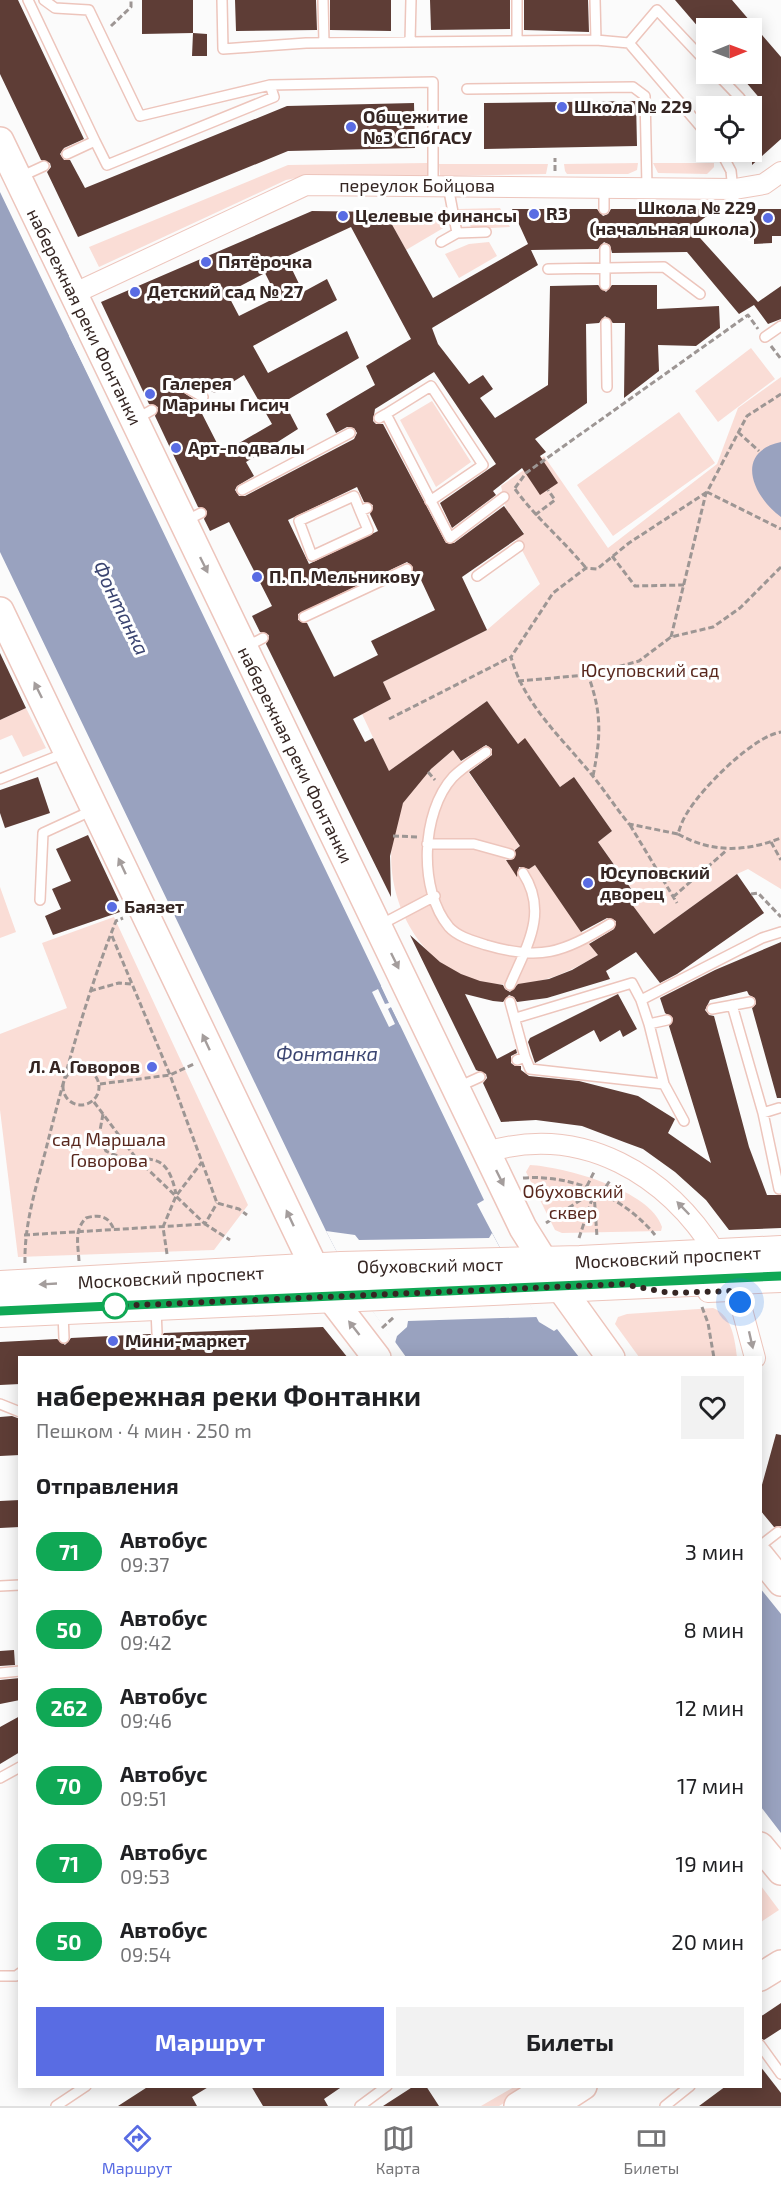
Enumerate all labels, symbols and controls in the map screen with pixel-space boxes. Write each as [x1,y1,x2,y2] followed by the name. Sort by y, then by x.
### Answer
[696,18,762,84] north arrow
[696,18,762,162] map controls
[574,95,692,117] place label: Школа № 229
[696,96,762,162] button: locate
[555,100,569,114] marker: Школа № 229
[363,105,472,148] place label: Общежитие №3 СПбГАСУ
[344,120,358,134] marker: Общежитие №3 СПбГАСУ
[339,174,495,196] street label: переулок Бойцова
[589,196,756,239] place label: Школа № 229 (начальная школа)
[546,202,568,224] place label: R3
[355,204,517,226] place label: Целевые финансы
[23,205,147,429] street label: набережная реки Фонтанки
[527,207,541,221] marker: R3
[336,209,350,223] marker: Целевые финансы
[761,211,775,225] marker: Школа № 229 (начальная школа)
[218,250,312,272] place label: Пятёрочка
[199,255,213,269] marker: Пятёрочка
[147,280,304,302] place label: Детский сад № 27
[128,285,142,299] marker: Детский сад № 27
[162,372,289,415] place label: Галерея Марины Гисич
[143,387,157,401] marker: Галерея Марины Гисич
[188,436,305,458] place label: Арт-подвалы
[169,441,183,455] marker: Арт-подвалы
[89,556,155,659] water label: Фонтанка
[198,556,208,574] one-way arrow
[269,565,421,587] place label: П. П. Мельникову
[250,570,264,584] marker: П. П. Мельникову
[234,643,358,867] street label: набережная реки Фонтанки
[581,659,719,681] park label: Юсуповский сад
[33,682,43,699] one-way arrow
[118,858,127,875] one-way arrow
[600,861,710,904] place label: Юсуповский дворец
[581,876,595,890] marker: Юсуповский дворец
[124,895,184,917] place label: Баязет
[105,900,119,914] marker: Баязет
[390,952,399,969] one-way arrow
[202,1034,211,1051] one-way arrow
[276,1041,378,1065] water label: Фонтанка
[29,1055,140,1077] place label: Л. А. Говоров
[145,1060,159,1074] marker: Л. А. Говоров
[52,1128,166,1171] park label: сад Маршала Говорова
[495,1170,504,1187] one-way arrow
[522,1180,624,1223] park label: Обуховский сквер
[677,1201,690,1216] one-way arrow
[286,1210,295,1227] one-way arrow
[574,1241,762,1273] street label: Московский проспект
[357,1253,504,1277] street label: Обуховский мост
[77,1261,265,1293] street label: Московский проспект
[38,1280,57,1289] one-way arrow
[725,1287,755,1317] your location
[102,1293,128,1319] unlabelled marker
[348,1320,360,1335] one-way arrow
[125,1329,246,1351] place label: Мини-маркет
[747,1330,757,1349] one-way arrow
[106,1334,120,1348] marker: Мини-маркет
[681,1376,744,1439] button: heart
[36,1378,421,1412] text: набережная реки Фонтанки
[36,1418,252,1442] text: Пешком · 4 мин · 250 m
[36,1472,179,1498] text: Отправления
[120,1526,208,1552] text: Автобус
[685,1538,744,1564] text: 3 мин
[59,1539,79,1564] text: 71
[120,1552,170,1576] text: 09:37
[120,1604,208,1630] text: Автобус
[684,1616,744,1642] text: 8 мин
[57,1617,81,1642] text: 50
[120,1630,172,1654] text: 09:42
[120,1682,208,1708] text: Автобус
[676,1694,744,1720] text: 12 мин
[51,1695,87,1720] text: 262
[120,1708,172,1732] text: 09:46
[120,1760,208,1786] text: Автобус
[677,1772,744,1798] text: 17 мин
[57,1773,81,1798] text: 70
[120,1786,167,1810] text: 09:51
[120,1838,208,1864] text: Автобус
[676,1850,744,1876] text: 19 мин
[59,1851,79,1876] text: 71
[120,1864,170,1888] text: 09:53
[120,1916,208,1942] text: Автобус
[671,1928,744,1954] text: 20 мин
[57,1929,81,1954] text: 50
[120,1942,171,1966] text: 09:54
[36,2007,384,2076] button: Маршрут
[396,2007,744,2076] button: Билеты
[102,2122,172,2177] tab: Маршрут
[376,2122,420,2177] tab: Карта
[624,2122,679,2177] tab: Билеты

